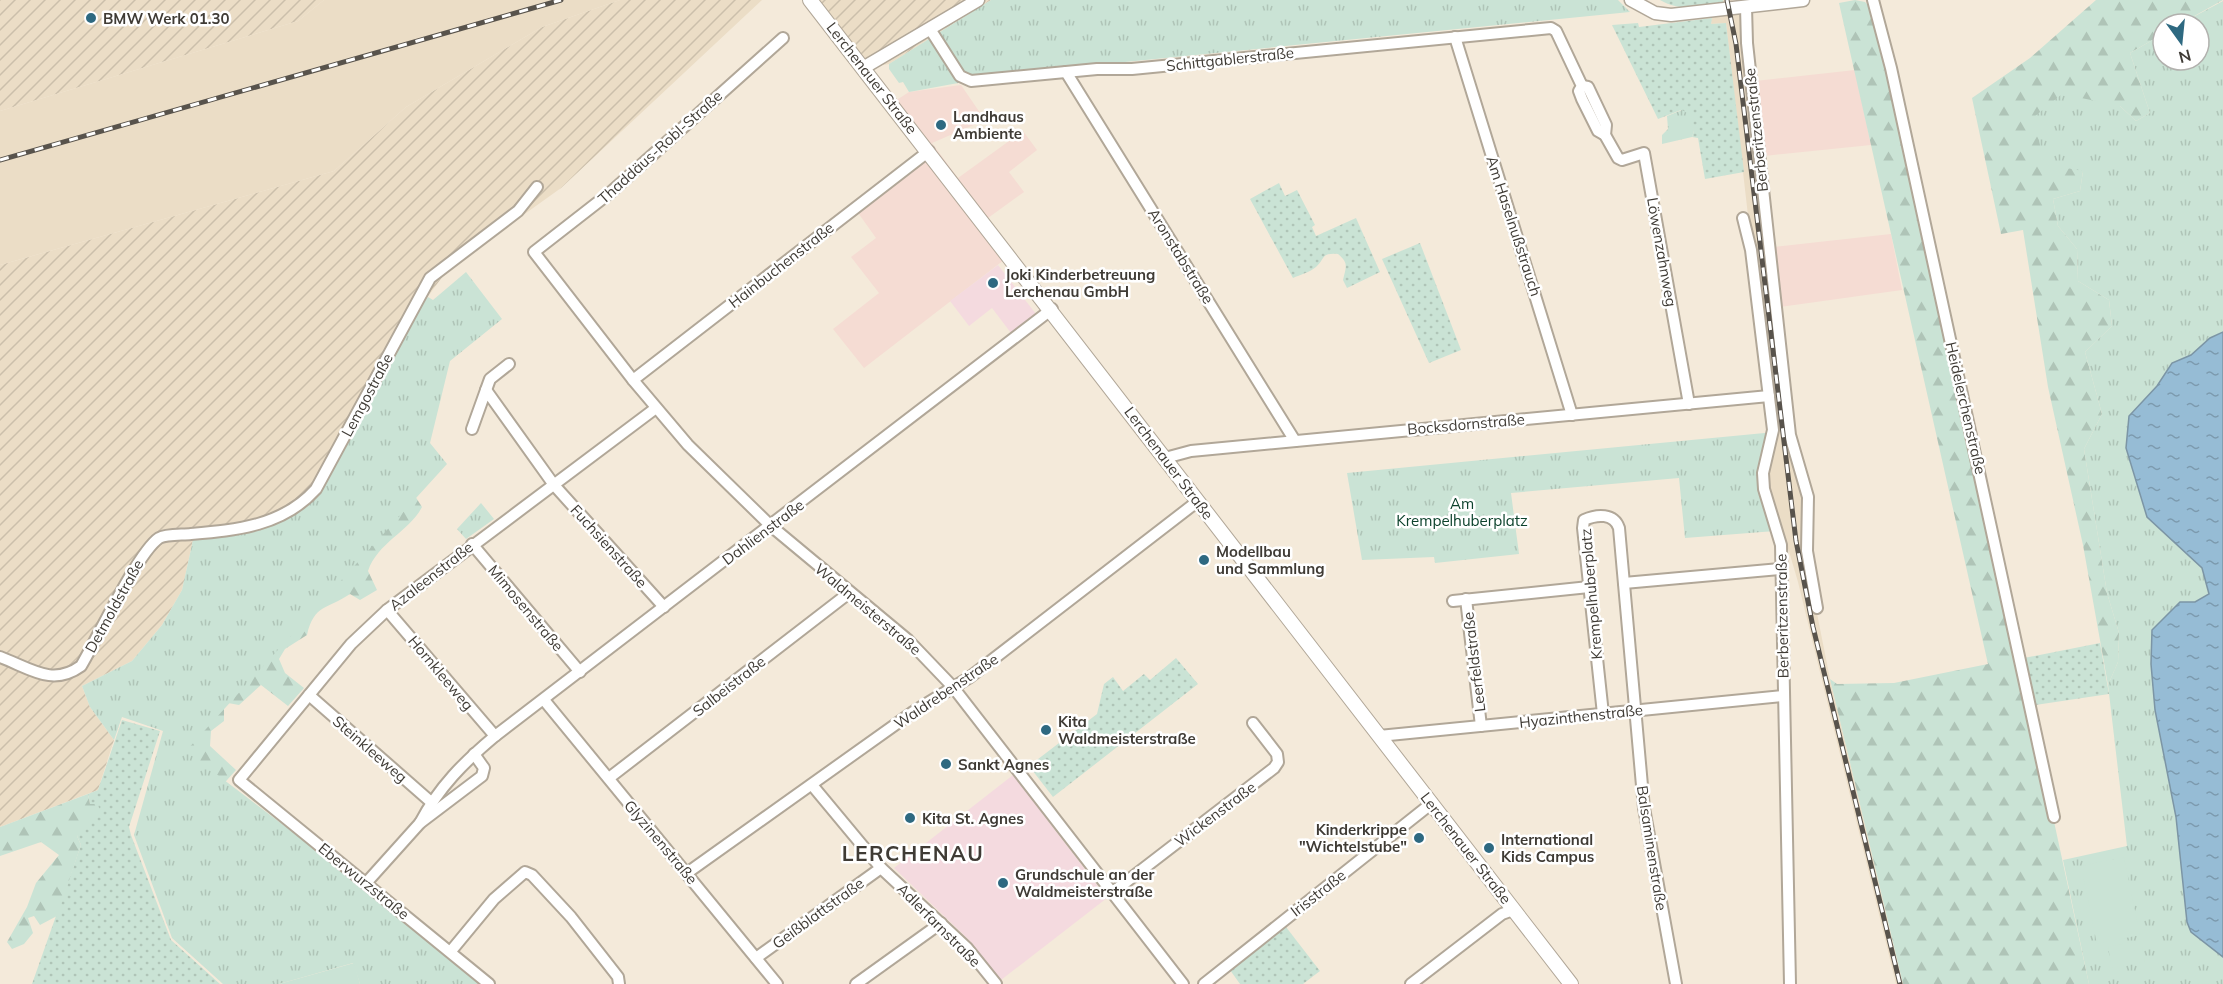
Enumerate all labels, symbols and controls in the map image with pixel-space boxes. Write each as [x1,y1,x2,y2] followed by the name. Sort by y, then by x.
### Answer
[103,9,229,28] place label: BMW Werk 01.30
[84,11,98,25] marker: BMW Werk 01.30
[2151,12,2211,72] north arrow
[822,18,922,138] street label: Lerchenauer Straße
[1165,43,1295,75] street label: Schittgablerstraße
[2176,45,2193,68] text: N
[1740,67,1772,193] street label: Berberitzenstraße
[594,86,726,208] street label: Thaddäus-Robl-Straße
[953,107,1024,143] place label: Landhaus Ambiente
[934,118,948,132] marker: Landhaus Ambiente
[1482,153,1546,299] street label: Am Haselnußstrauch
[1643,196,1681,308] street label: Löwenzahnweg
[1144,205,1218,307] street label: Aronstabstraße
[725,218,837,312] street label: Hainbuchenstraße
[1005,265,1155,301] place label: Joki Kinderbetreuung Lerchenau GmbH
[986,276,1000,290] marker: Joki Kinderbetreuung Lerchenau GmbH
[1942,340,1990,476] street label: Heidelerchenstraße
[337,350,397,440] street label: Lemgostraße
[1120,403,1218,523] street label: Lerchenauer Straße
[1407,409,1525,439] street label: Bocksdornstraße
[1396,494,1528,530] park label: Am Krempelhuberplatz
[718,495,808,569] street label: Dahlienstraße
[567,500,651,592] street label: Fuchsienstraße
[1576,527,1606,660] street label: Krempelhuberplatz
[385,537,477,615] street label: Azaleenstraße
[1216,542,1325,578] place label: Modellbau und Sammlung
[1197,553,1211,567] marker: Modellbau und Sammlung
[1771,554,1793,678] street label: Berberitzenstraße
[81,556,147,656] street label: Detmoldstraße
[811,559,925,659] street label: Waldmeisterstraße
[484,561,568,655] street label: Mimosenstraße
[1458,611,1490,713] street label: Leerfeldstraße
[404,632,478,714] street label: Hornkleeweg
[890,649,1002,733] street label: Waldrebenstraße
[689,652,769,720] street label: Salbeistraße
[1518,700,1644,732] street label: Hyazinthenstraße
[329,711,411,787] street label: Steinkleeweg
[1058,712,1196,748] place label: Kita Waldmeisterstraße
[1039,723,1053,737] marker: Kita Waldmeisterstraße
[958,755,1049,774] place label: Sankt Agnes
[939,757,953,771] marker: Sankt Agnes
[1171,777,1259,851] street label: Wickenstraße
[1633,784,1671,912] street label: Balsaminenstraße
[1416,788,1516,908] street label: Lerchenauer Straße
[620,796,702,888] street label: Glyzinenstraße
[922,809,1024,828] place label: Kita St. Agnes
[903,811,917,825] marker: Kita St. Agnes
[1299,820,1407,856] place label: Kinderkrippe "Wichtelstube"
[1501,830,1594,866] place label: International Kids Campus
[1412,831,1426,845] marker: Kinderkrippe "Wichtelstube"
[315,839,413,923] street label: Eberwurzstraße
[842,840,984,866] district label: LERCHENAU
[1482,841,1496,855] marker: International Kids Campus
[1015,865,1155,901] place label: Grundschule an der Waldmeisterstraße
[1287,866,1349,920] street label: Irisstraße
[768,873,868,953] street label: Geißblattstraße
[996,876,1010,890] marker: Grundschule an der Waldmeisterstraße
[893,879,985,971] street label: Adlerfarnstraße

